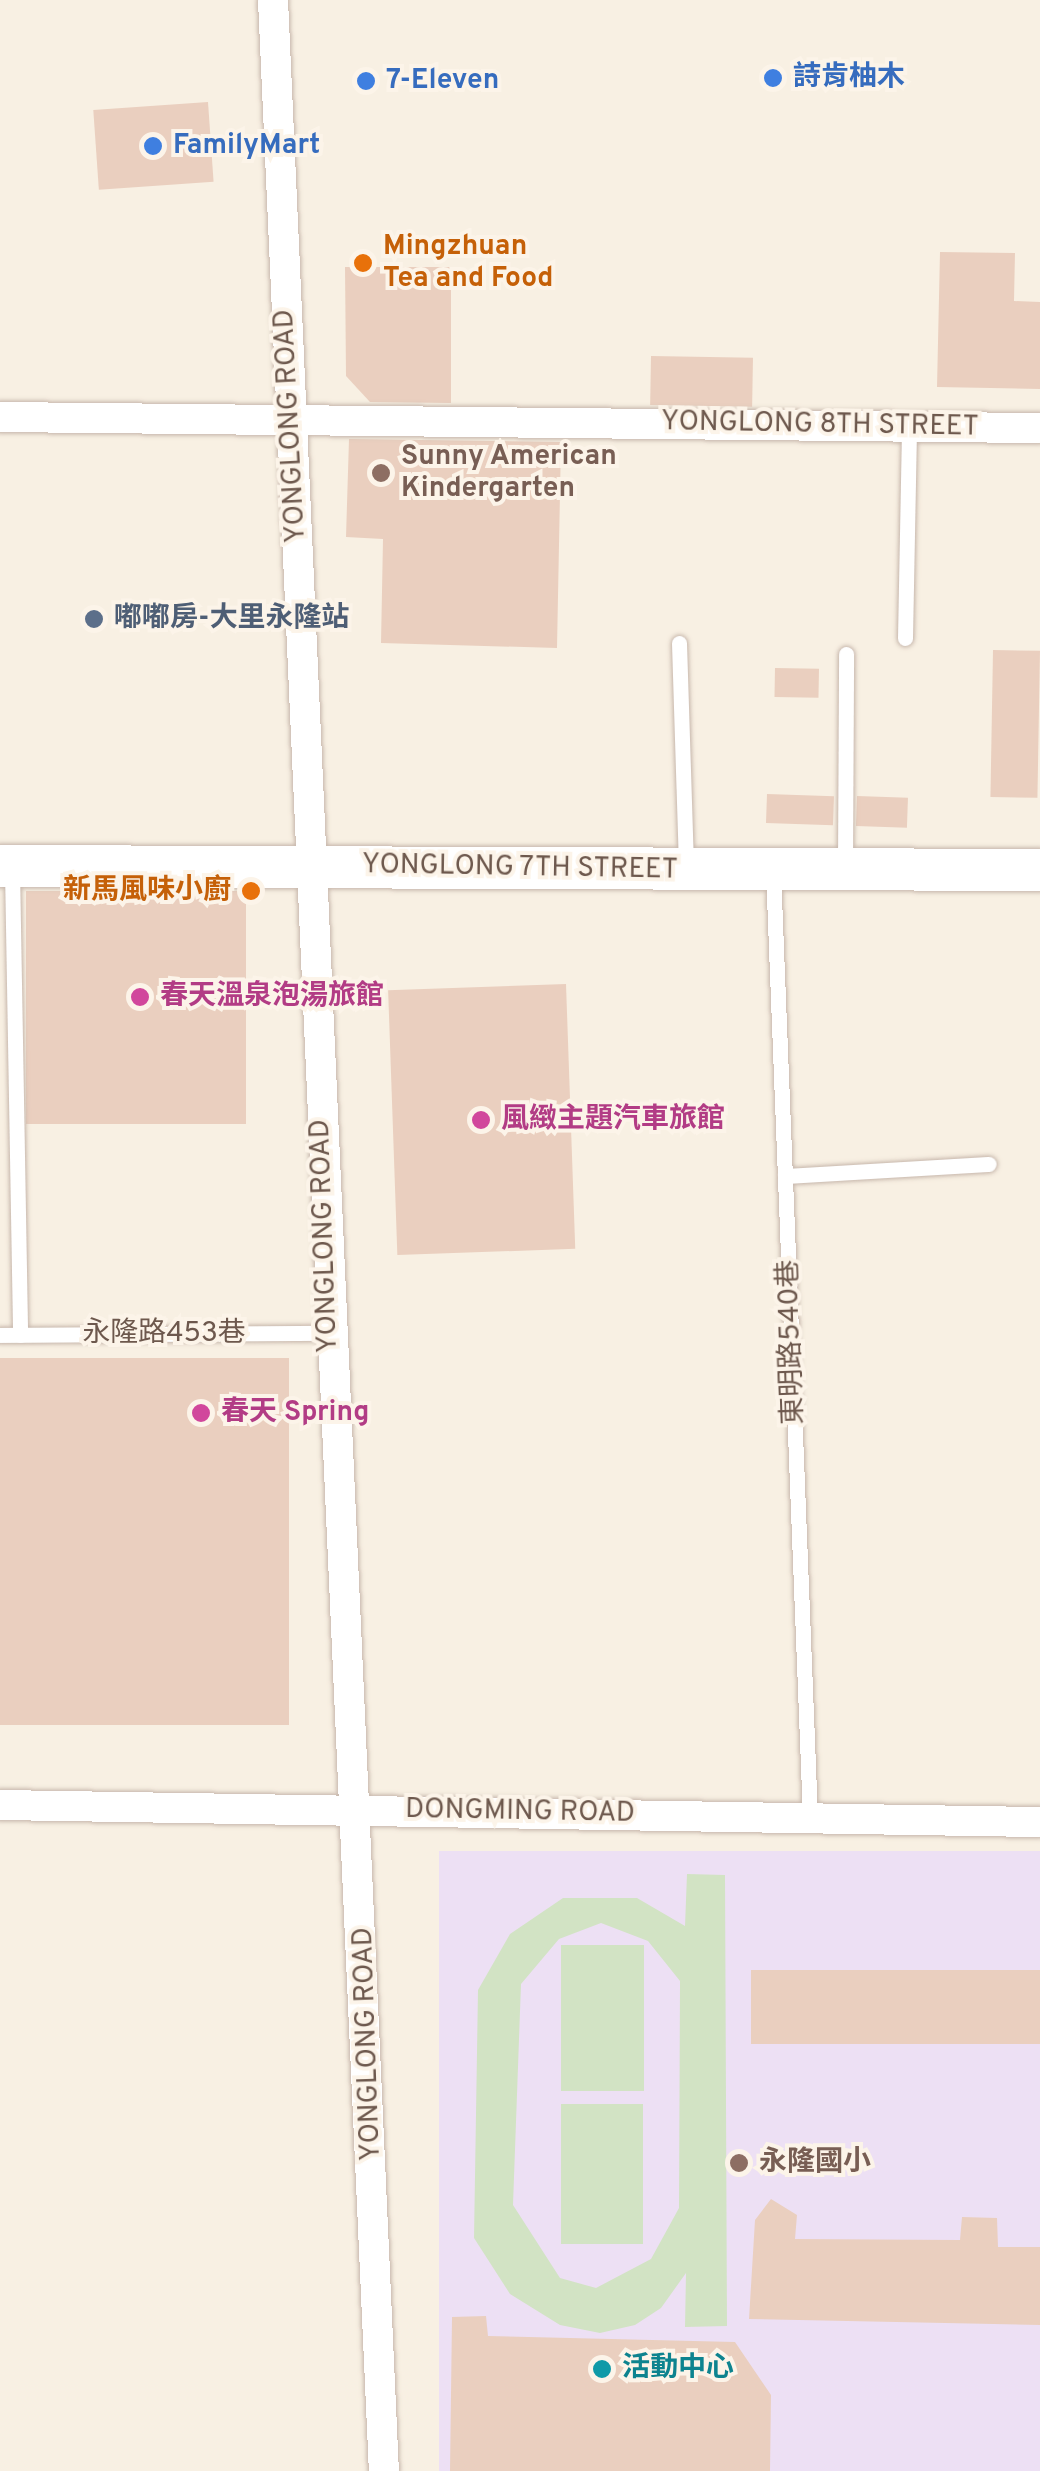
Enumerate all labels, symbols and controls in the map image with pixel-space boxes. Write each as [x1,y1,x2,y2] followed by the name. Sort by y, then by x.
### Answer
[793,61,905,95] place label: 詩肯柚木
[386,64,499,98] place label: 7-Eleven
[762,67,784,89] marker: 詩肯柚木
[355,70,377,92] marker: 7-Eleven
[173,129,320,163] place label: FamilyMart
[142,135,164,157] marker: FamilyMart
[383,230,553,296] place label: Mingzhuan Tea and Food
[352,252,374,274] marker: Mingzhuan Tea and Food
[268,308,314,544] street label: YONGLONG ROAD
[661,405,979,445] street label: YONGLONG 8TH STREET
[401,440,618,506] place label: Sunny American Kindergarten
[370,462,392,484] marker: Sunny American Kindergarten
[114,602,350,636] place label: 嘟嘟房-大里永隆站
[83,608,105,630] marker: 嘟嘟房-大里永隆站
[361,848,679,888] street label: YONGLONG 7TH STREET
[63,874,231,908] place label: 新馬風味小廚
[240,880,262,902] marker: 新馬風味小廚
[160,980,384,1014] place label: 春天溫泉泡湯旅館
[129,986,151,1008] marker: 春天溫泉泡湯旅館
[501,1103,725,1137] place label: 風緻主題汽車旅館
[470,1109,492,1131] marker: 風緻主題汽車旅館
[304,1119,346,1353] street label: YONGLONG ROAD
[772,1259,812,1425] street label: 東明路540巷
[82,1317,246,1351] street label: 永隆路453巷
[221,1396,369,1430] place label: 春天 Spring
[190,1402,212,1424] marker: 春天 Spring
[405,1793,635,1831] street label: DONGMING ROAD
[347,1927,389,2161] street label: YONGLONG ROAD
[759,2146,871,2180] place label: 永隆國小
[728,2152,750,2174] marker: 永隆國小
[622,2352,734,2386] place label: 活動中心
[591,2358,613,2380] marker: 活動中心

